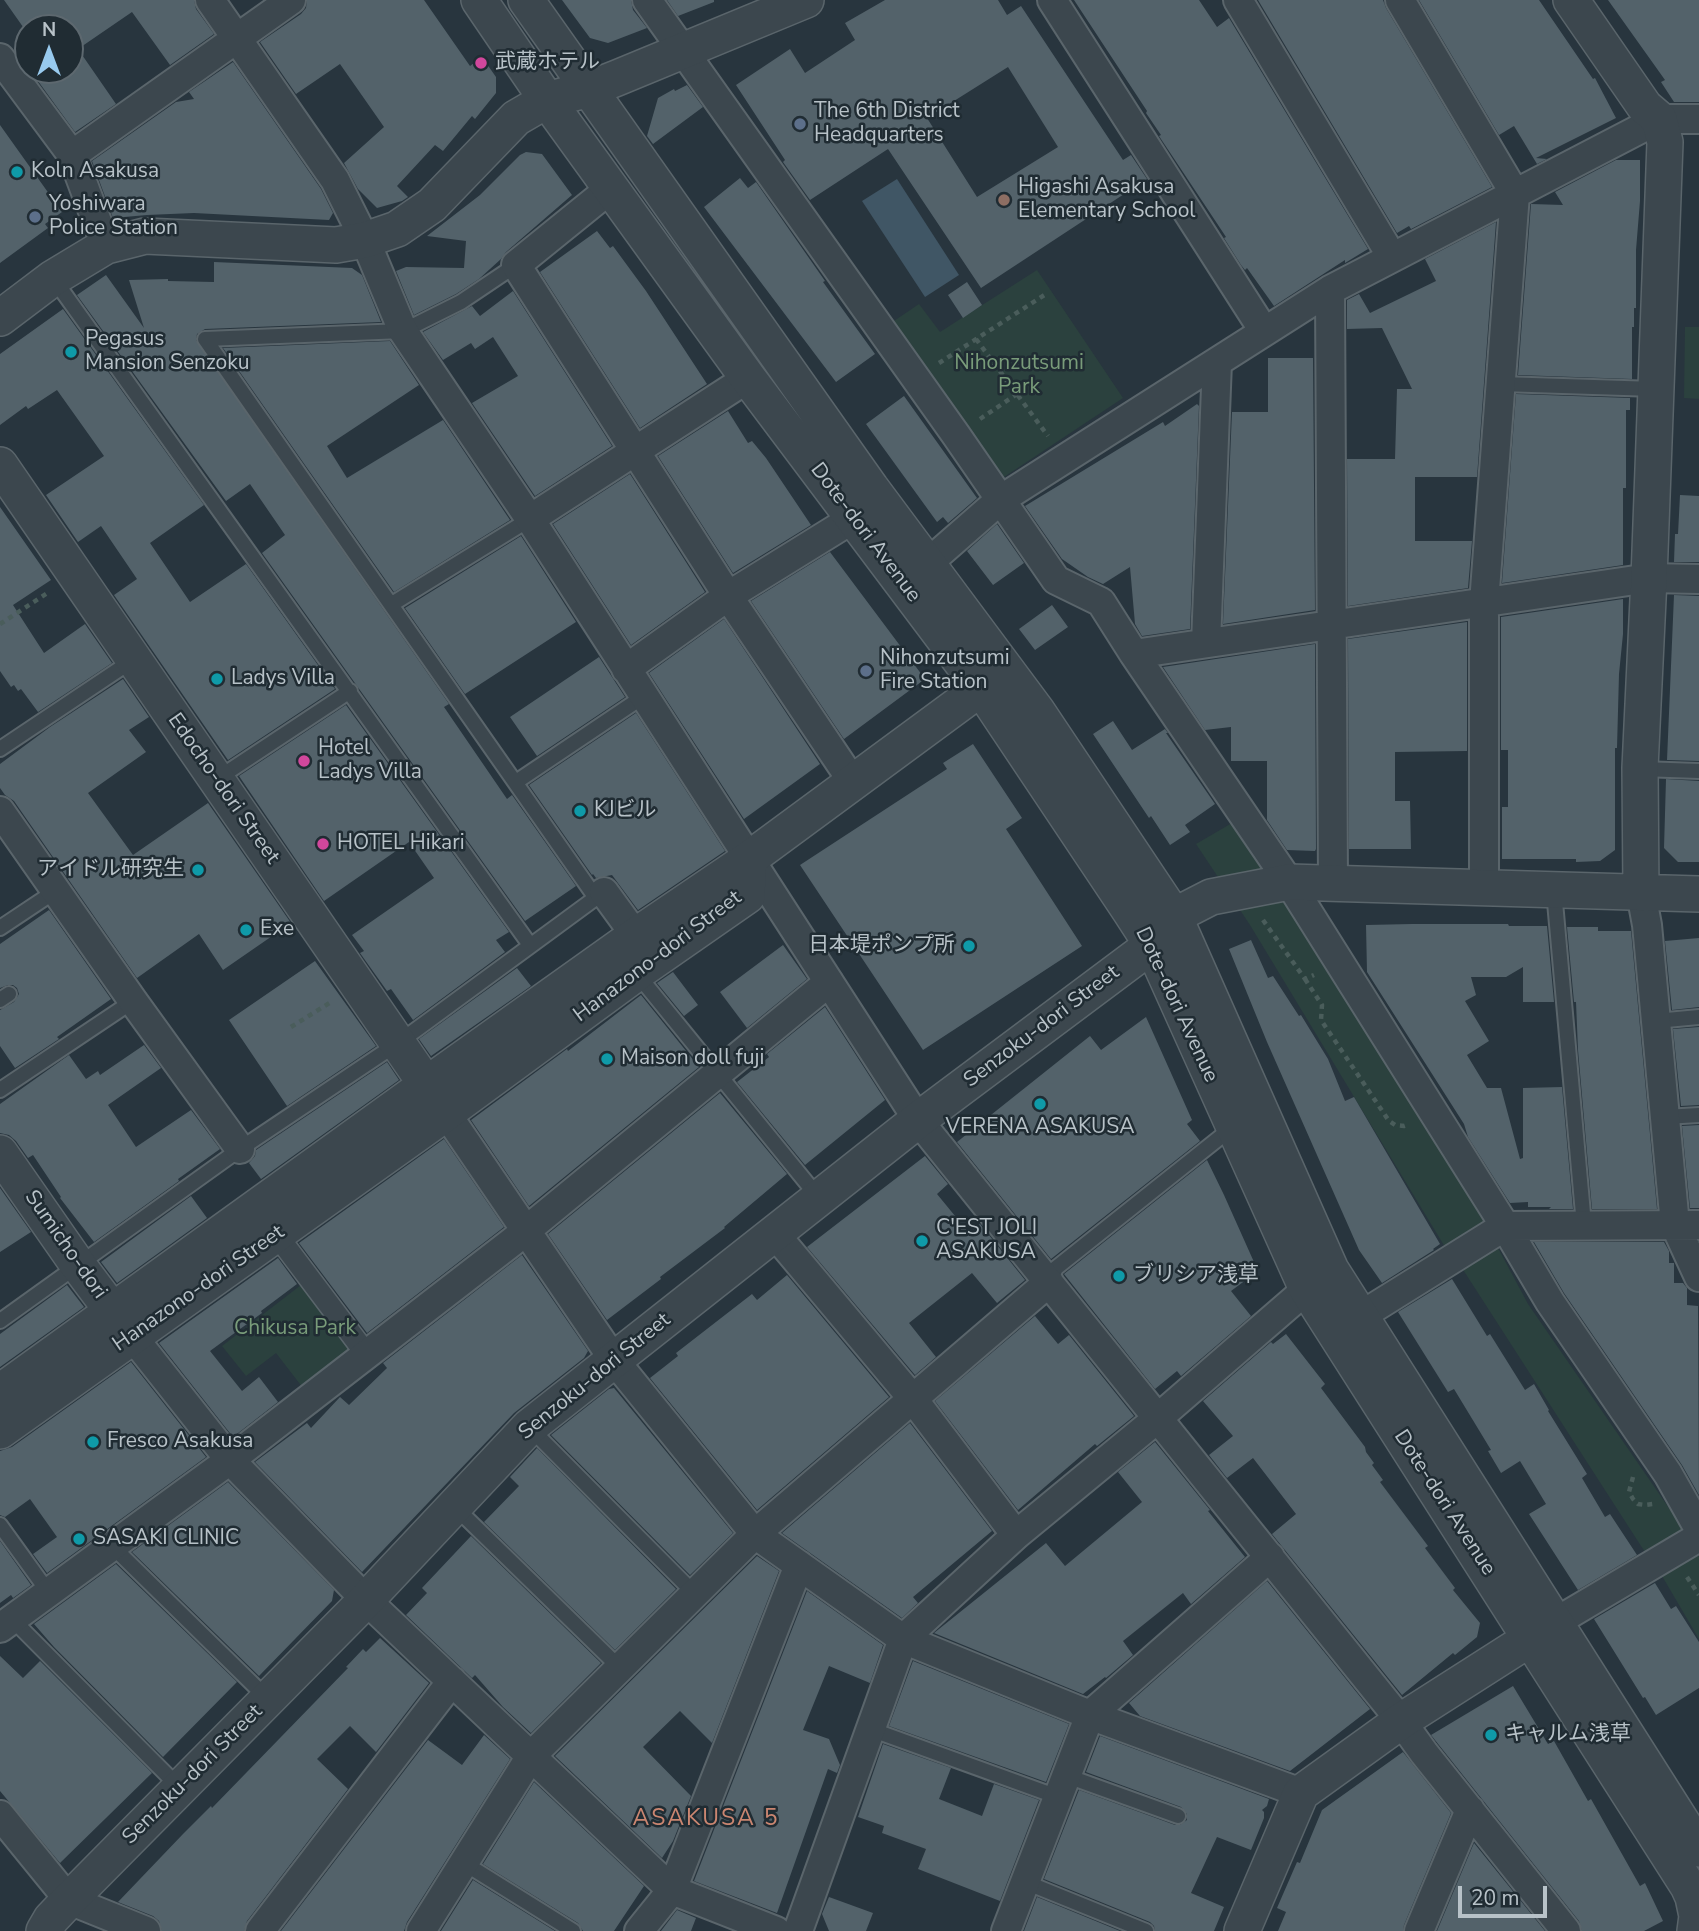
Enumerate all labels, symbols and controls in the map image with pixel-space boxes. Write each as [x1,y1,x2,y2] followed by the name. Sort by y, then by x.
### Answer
[14,14,84,84] north arrow
[42,17,56,43] text: N
[495,50,600,76] place label: 武蔵ホテル
[473,55,489,71] marker: 武蔵ホテル
[814,99,960,149] place label: The 6th District Headquarters
[792,116,808,132] marker: The 6th District Headquarters
[31,159,159,185] place label: Koln Asakusa
[9,164,25,180] marker: Koln Asakusa
[1018,175,1196,225] place label: Higashi Asakusa Elementary School
[49,192,178,242] place label: Yoshiwara Police Station
[996,192,1012,208] marker: Higashi Asakusa Elementary School
[27,209,43,225] marker: Yoshiwara Police Station
[85,327,249,377] place label: Pegasus Mansion Senzoku
[63,344,79,360] marker: Pegasus Mansion Senzoku
[954,351,1084,401] park label: Nihonzutsumi Park
[804,458,926,608] street label: Dote-dori Avenue
[880,646,1010,696] place label: Nihonzutsumi Fire Station
[858,663,874,679] marker: Nihonzutsumi Fire Station
[231,666,335,692] place label: Ladys Villa
[209,671,225,687] marker: Ladys Villa
[162,709,284,869] street label: Edocho-dori Street
[318,736,422,786] place label: Hotel Ladys Villa
[296,753,312,769] marker: Hotel Ladys Villa
[594,798,657,824] place label: KJビル
[572,803,588,819] marker: KJビル
[337,831,465,857] place label: HOTEL Hikari
[315,836,331,852] marker: HOTEL Hikari
[37,857,184,883] place label: アイドル研究生
[190,862,206,878] marker: アイドル研究生
[569,886,747,1028] street label: Hanazono-dori Street
[260,917,294,943] place label: Exe
[238,922,254,938] marker: Exe
[1129,923,1223,1087] street label: Dote-dori Avenue
[808,933,955,959] place label: 日本堤ポンプ所
[961,938,977,954] marker: 日本堤ポンプ所
[959,960,1125,1094] street label: Senzoku-dori Street
[621,1046,764,1072] place label: Maison doll fuji
[599,1051,615,1067] marker: Maison doll fuji
[1032,1096,1048,1112] marker: VERENA ASAKUSA
[946,1115,1134,1141] place label: VERENA ASAKUSA
[18,1186,112,1304] street label: Sumicho-dori
[936,1216,1037,1266] place label: C'EST JOLI ASAKUSA
[108,1220,290,1358] street label: Hanazono-dori Street
[914,1233,930,1249] marker: C'EST JOLI ASAKUSA
[1133,1263,1259,1289] place label: ブリシア浅草
[1111,1268,1127,1284] marker: ブリシア浅草
[514,1308,676,1446] street label: Senzoku-dori Street
[234,1316,356,1342] park label: Chikusa Park
[1388,1426,1500,1580] street label: Dote-dori Avenue
[107,1429,253,1455] place label: Fresco Asakusa
[85,1434,101,1450] marker: Fresco Asakusa
[93,1526,239,1552] place label: SASAKI CLINIC
[71,1531,87,1547] marker: SASAKI CLINIC
[118,1700,268,1850] street label: Senzoku-dori Street
[1505,1722,1631,1748] place label: キャルム浅草
[1483,1727,1499,1743] marker: キャルム浅草
[634,1805,778,1833] district label: ASAKUSA 5
[1461,1871,1550,1915] scale bar
[1471,1884,1520,1912] text: 20 m

